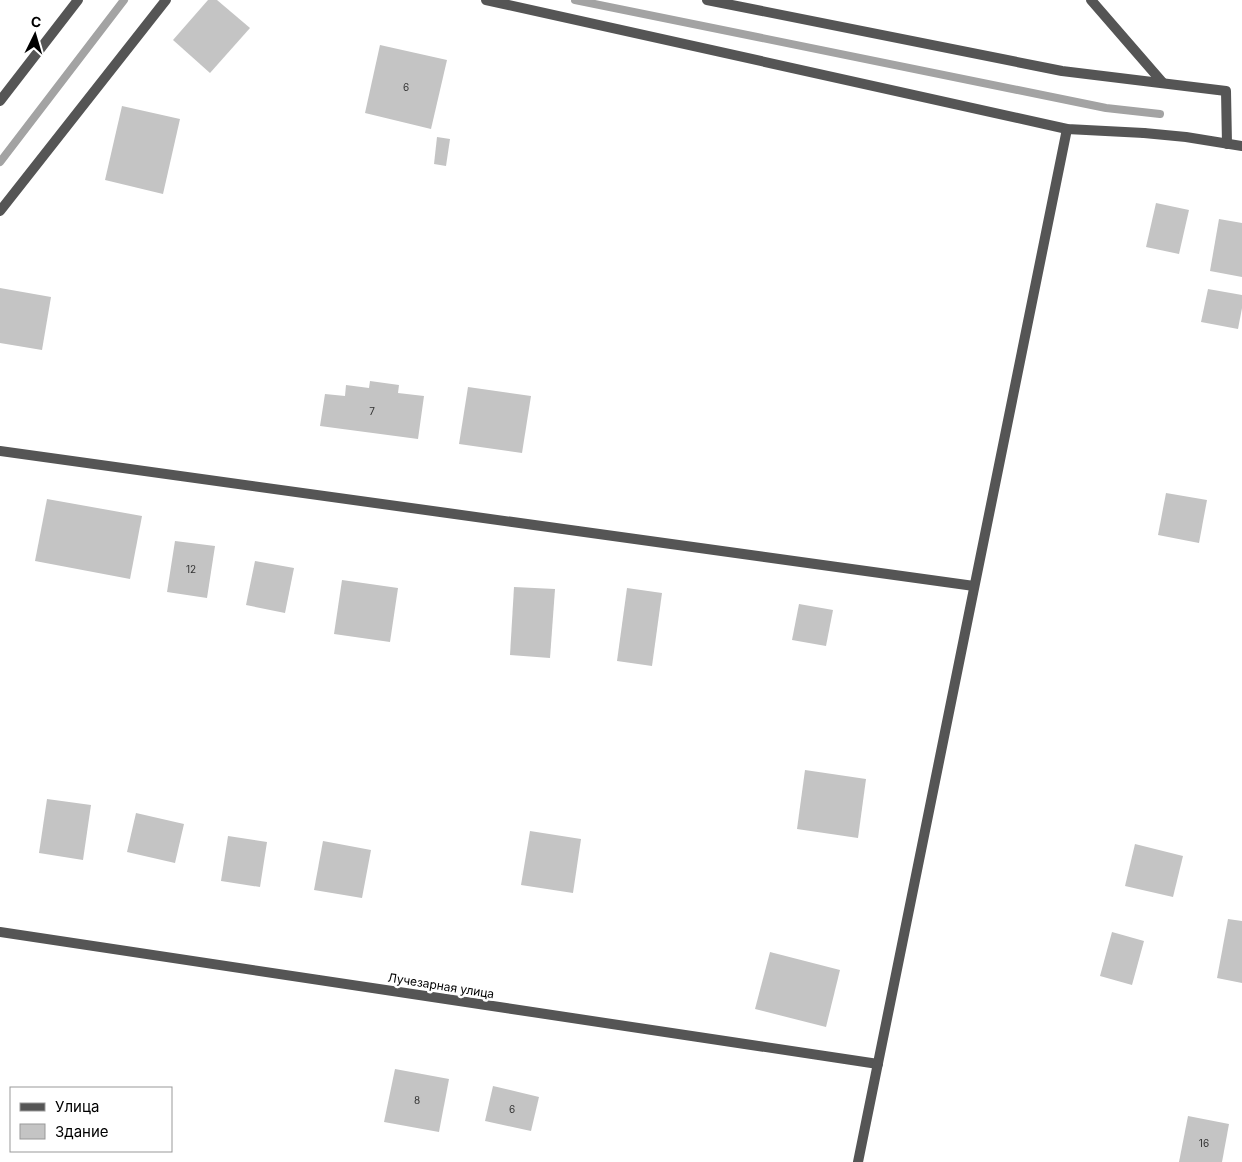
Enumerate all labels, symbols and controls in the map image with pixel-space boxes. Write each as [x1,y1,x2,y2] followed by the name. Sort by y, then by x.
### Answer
[10,10,60,60] north arrow
[30,13,42,30] text: С
[403,81,409,93] house number: 6
[369,405,375,417] house number: 7
[186,563,196,575] house number: 12
[387,970,495,1001] street label: Лучезарная улица
[10,1087,172,1152] legend
[414,1094,420,1106] house number: 8
[55,1097,99,1116] text: Улица
[509,1103,515,1115] house number: 6
[55,1122,109,1141] text: Здание
[1199,1137,1209,1149] house number: 16

